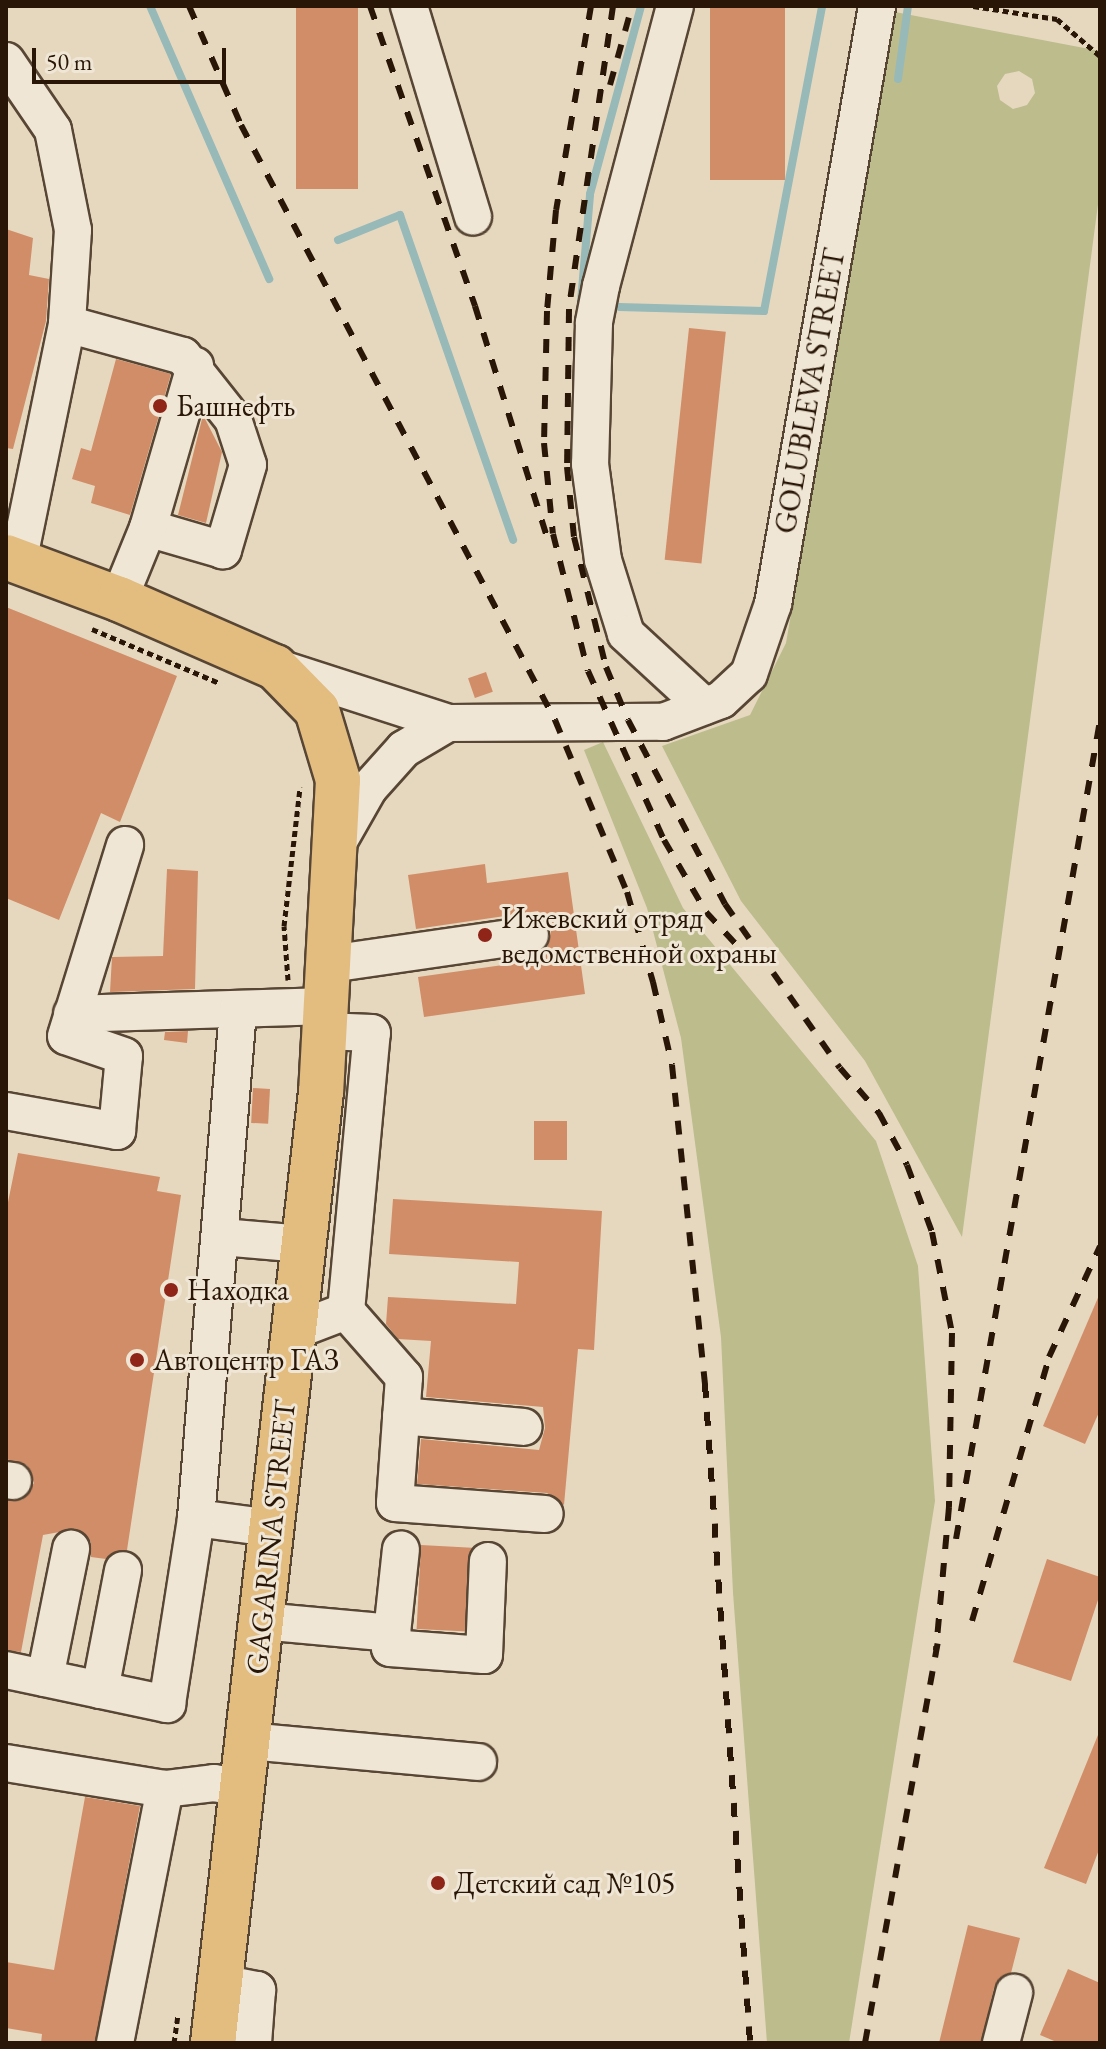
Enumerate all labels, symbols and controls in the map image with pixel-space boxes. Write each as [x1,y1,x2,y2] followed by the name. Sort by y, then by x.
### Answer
[36,32,230,82] scale bar
[46,46,93,77] text: 50 m
[767,246,853,536] street label: GOLUBLEVA STREET
[176,388,295,424] place label: Башнефть
[151,397,169,415] marker: Башнефть
[501,900,777,970] place label: Ижевский отряд ведомственной охраны
[476,926,494,944] marker: Ижевский отряд ведомственной охраны
[187,1272,289,1308] place label: Находка
[162,1281,180,1299] marker: Находка
[153,1342,339,1378] place label: Автоцентр ГАЗ
[128,1351,146,1369] marker: Автоцентр ГАЗ
[239,1398,303,1676] street label: GAGARINA STREET
[454,1865,676,1901] place label: Детский сад №105
[429,1874,447,1892] marker: Детский сад №105

